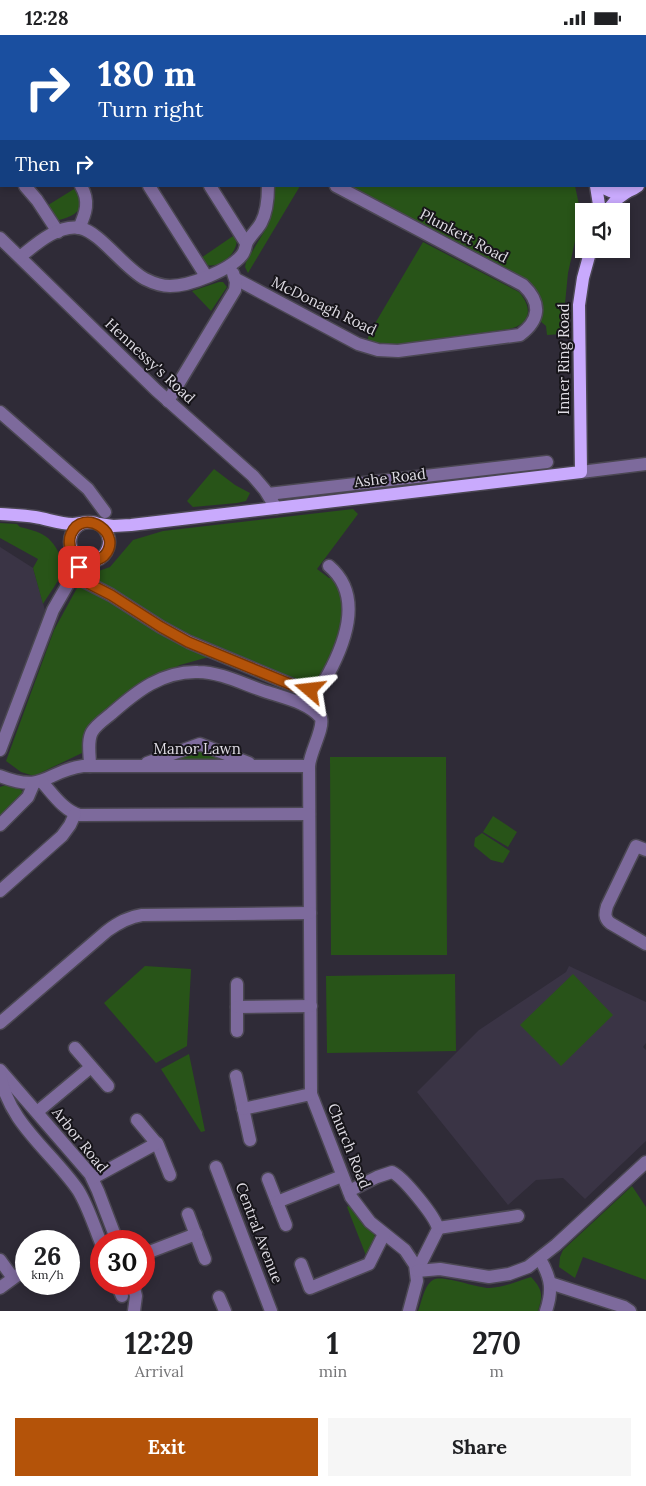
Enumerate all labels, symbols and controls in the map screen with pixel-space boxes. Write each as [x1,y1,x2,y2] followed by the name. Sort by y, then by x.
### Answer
[25,6,69,30] text: 12:28
[98,51,196,96] text: 180 m
[15,55,80,120] icon: right
[98,95,203,123] text: Turn right
[70,150,98,178] icon: right
[15,152,60,176] text: Then
[575,203,630,258] map controls
[575,203,630,258] button: sound
[417,204,512,267] street label: Plunkett Road
[269,272,380,339] street label: McDonagh Road
[554,303,573,415] street label: Inner Ring Road
[101,314,199,407] street label: Hennessy's Road
[352,464,427,491] street label: Ashe Road
[58,546,100,588] pin
[65,553,93,581] icon: arrive
[283,663,335,715] position arrow
[153,739,241,758] street label: Manor Lawn
[324,1100,375,1191] street label: Church Road
[48,1102,113,1176] street label: Arbor Road
[232,1180,287,1286] street label: Central Avenue
[90,1230,155,1295] speed limit sign: 30
[34,1240,61,1272] text: 26
[31,1267,64,1282] text: km/h
[125,1324,194,1362] text: 12:29
[327,1324,339,1362] text: 1
[472,1324,521,1362] text: 270
[135,1361,184,1381] text: Arrival
[319,1361,347,1381] text: min
[489,1361,504,1381] text: m
[15,1418,318,1476] button: Exit
[328,1418,631,1476] button: Share

